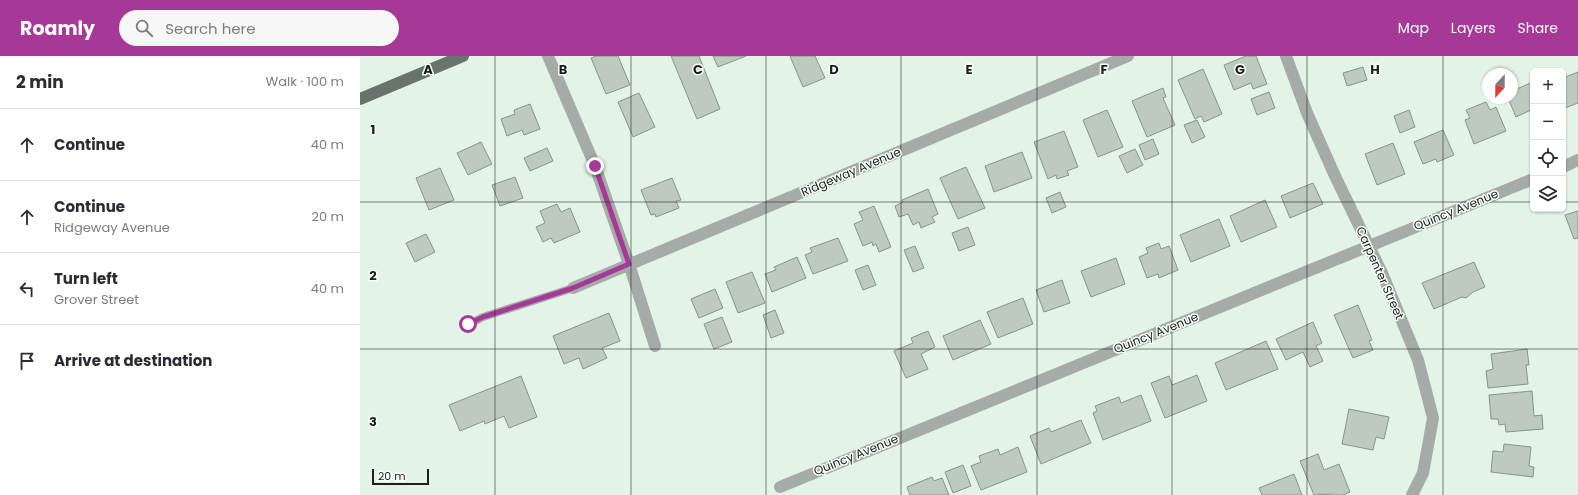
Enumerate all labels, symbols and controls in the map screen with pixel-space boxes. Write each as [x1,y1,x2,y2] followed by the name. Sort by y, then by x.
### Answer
[119,10,399,46] search box
[20,15,95,42] text: Roamly
[133,17,155,39] icon: search
[165,18,256,39] text: Search here
[1398,18,1429,38] text: Map
[1451,18,1495,38] text: Layers
[1517,18,1558,38] text: Share
[423,60,433,79] text: A
[559,60,568,79] text: B
[693,60,703,79] text: C
[829,60,839,79] text: D
[965,60,973,79] text: E
[1100,60,1108,79] text: F
[1235,60,1245,79] text: G
[1370,60,1380,79] text: H
[1482,68,1518,104] north arrow
[1530,68,1566,212] map controls
[1530,68,1566,104] button: +
[16,70,64,94] text: 2 min
[266,72,344,91] text: Walk · 100 m
[1530,104,1566,140] button: −
[371,120,375,139] text: 1
[16,134,38,156] icon: ahead
[54,134,125,155] text: Continue
[311,135,344,154] text: 40 m
[1530,140,1566,176] button: locate
[798,143,903,200] street label: Ridgeway Avenue
[586,157,604,175] route end
[1530,176,1566,212] button: layers
[1411,185,1501,234] street label: Quincy Avenue
[54,196,125,217] text: Continue
[16,206,38,228] icon: ahead
[311,207,344,226] text: 20 m
[54,218,170,237] text: Ridgeway Avenue
[1352,224,1409,322] street label: Carpenter Street
[369,266,377,285] text: 2
[54,268,118,289] text: Turn left
[16,278,38,300] icon: left
[311,279,344,298] text: 40 m
[54,290,139,309] text: Grover Street
[1111,308,1201,357] street label: Quincy Avenue
[459,315,477,333] route start
[16,350,38,372] icon: arrive
[54,350,212,371] text: Arrive at destination
[369,412,377,431] text: 3
[811,430,901,479] street label: Quincy Avenue
[372,467,429,486] scale bar
[378,468,406,484] text: 20 m

